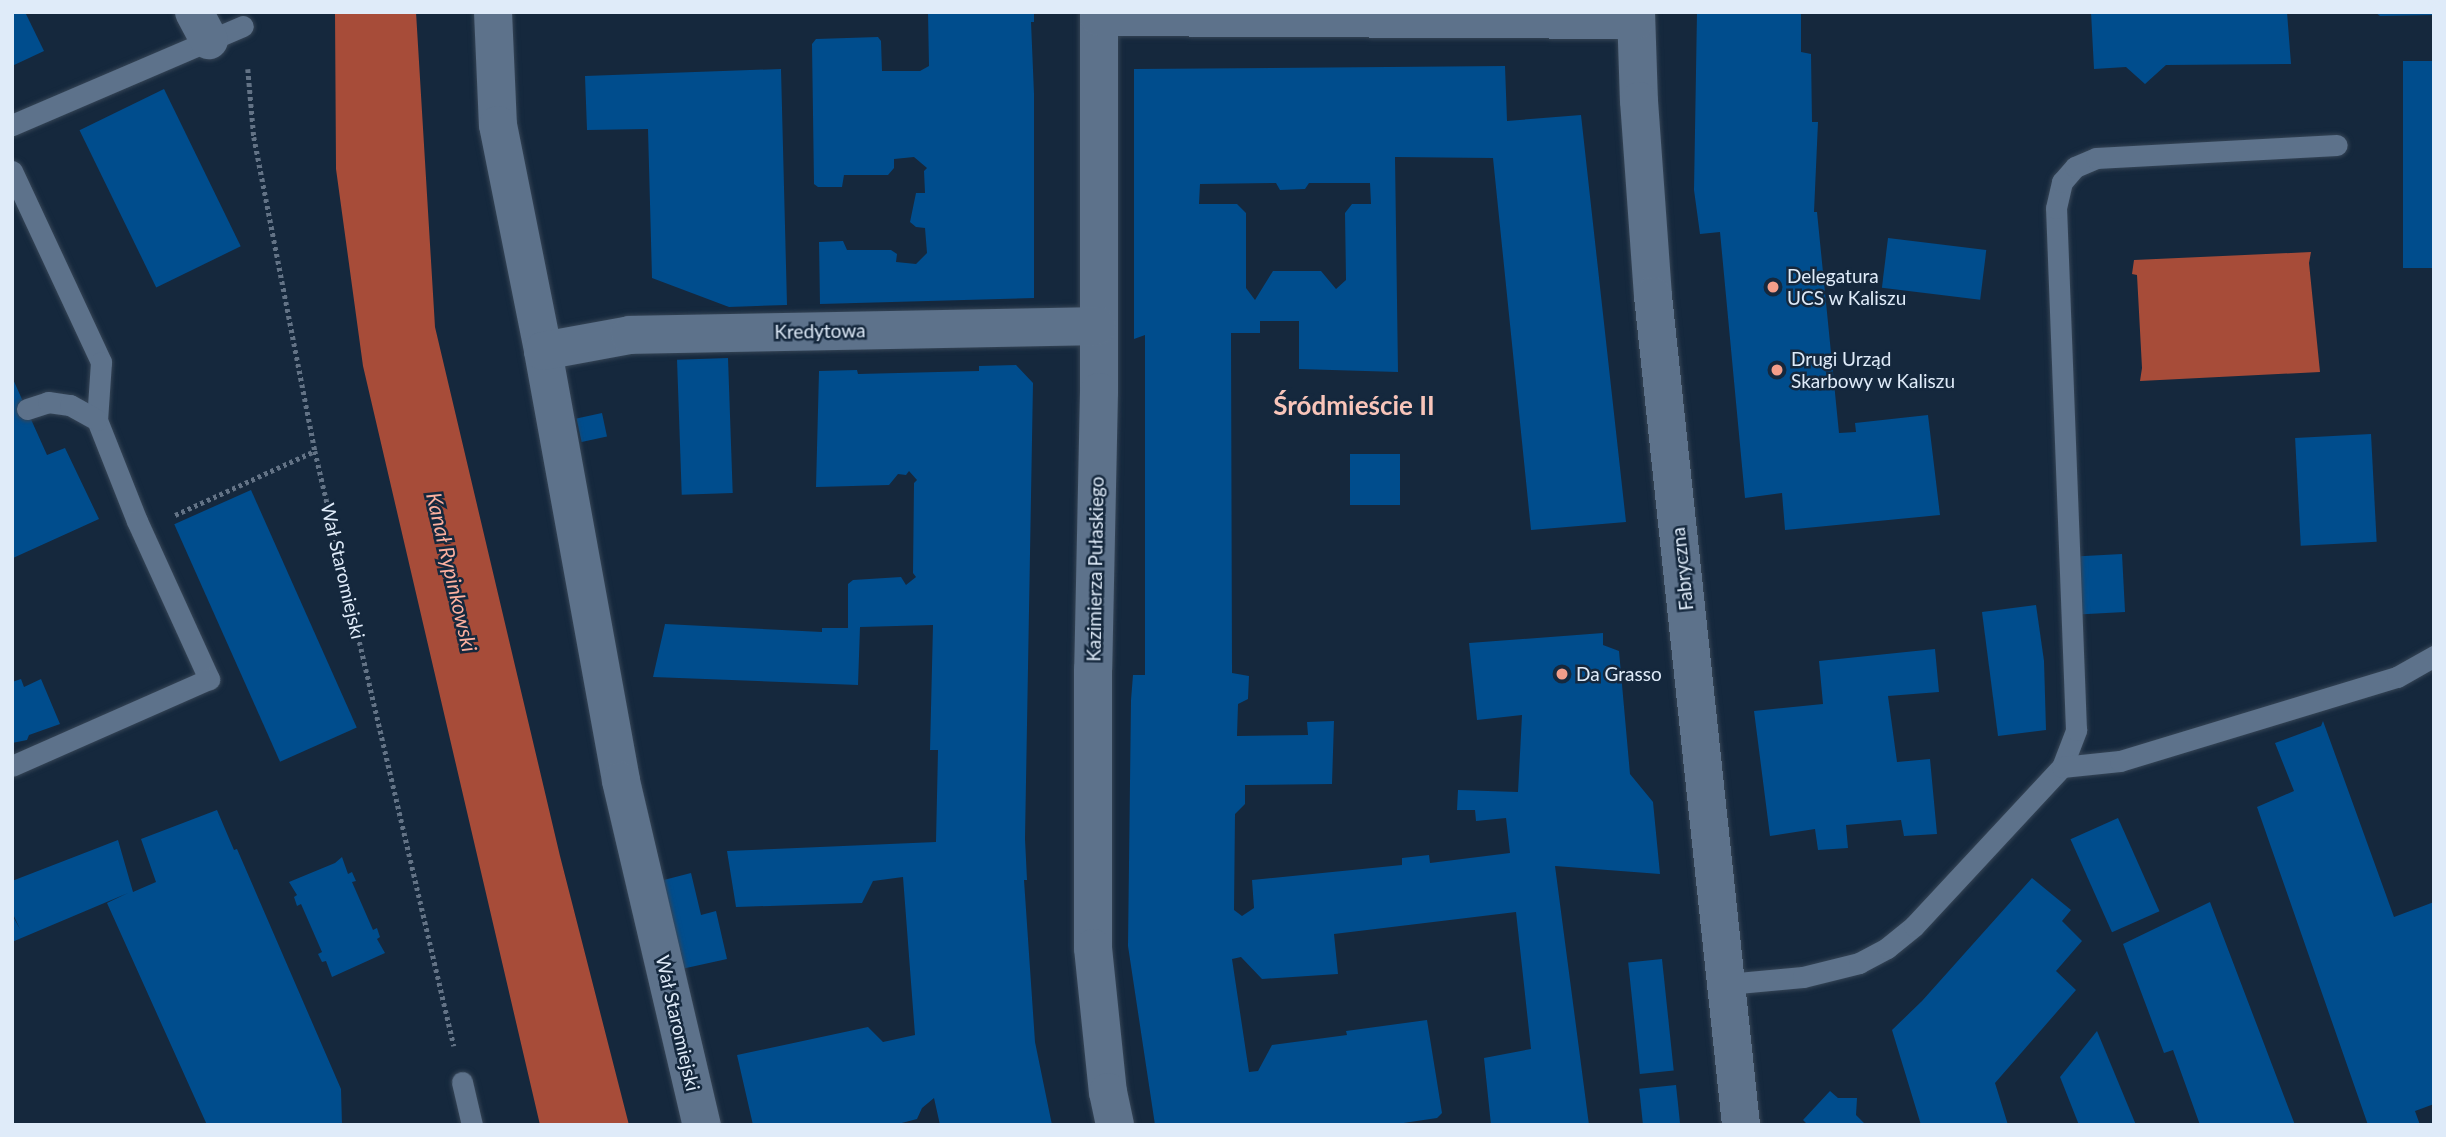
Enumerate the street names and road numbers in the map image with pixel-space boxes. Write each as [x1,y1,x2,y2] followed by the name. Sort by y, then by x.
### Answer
[774,319,866,343] street label: Kredytowa
[1082,476,1108,662] street label: Kazimierza Pułaskiego
[316,501,370,641] street label: Wał Staromiejski
[1666,526,1698,612] street label: Fabryczna
[651,953,705,1093] street label: Wał Staromiejski

